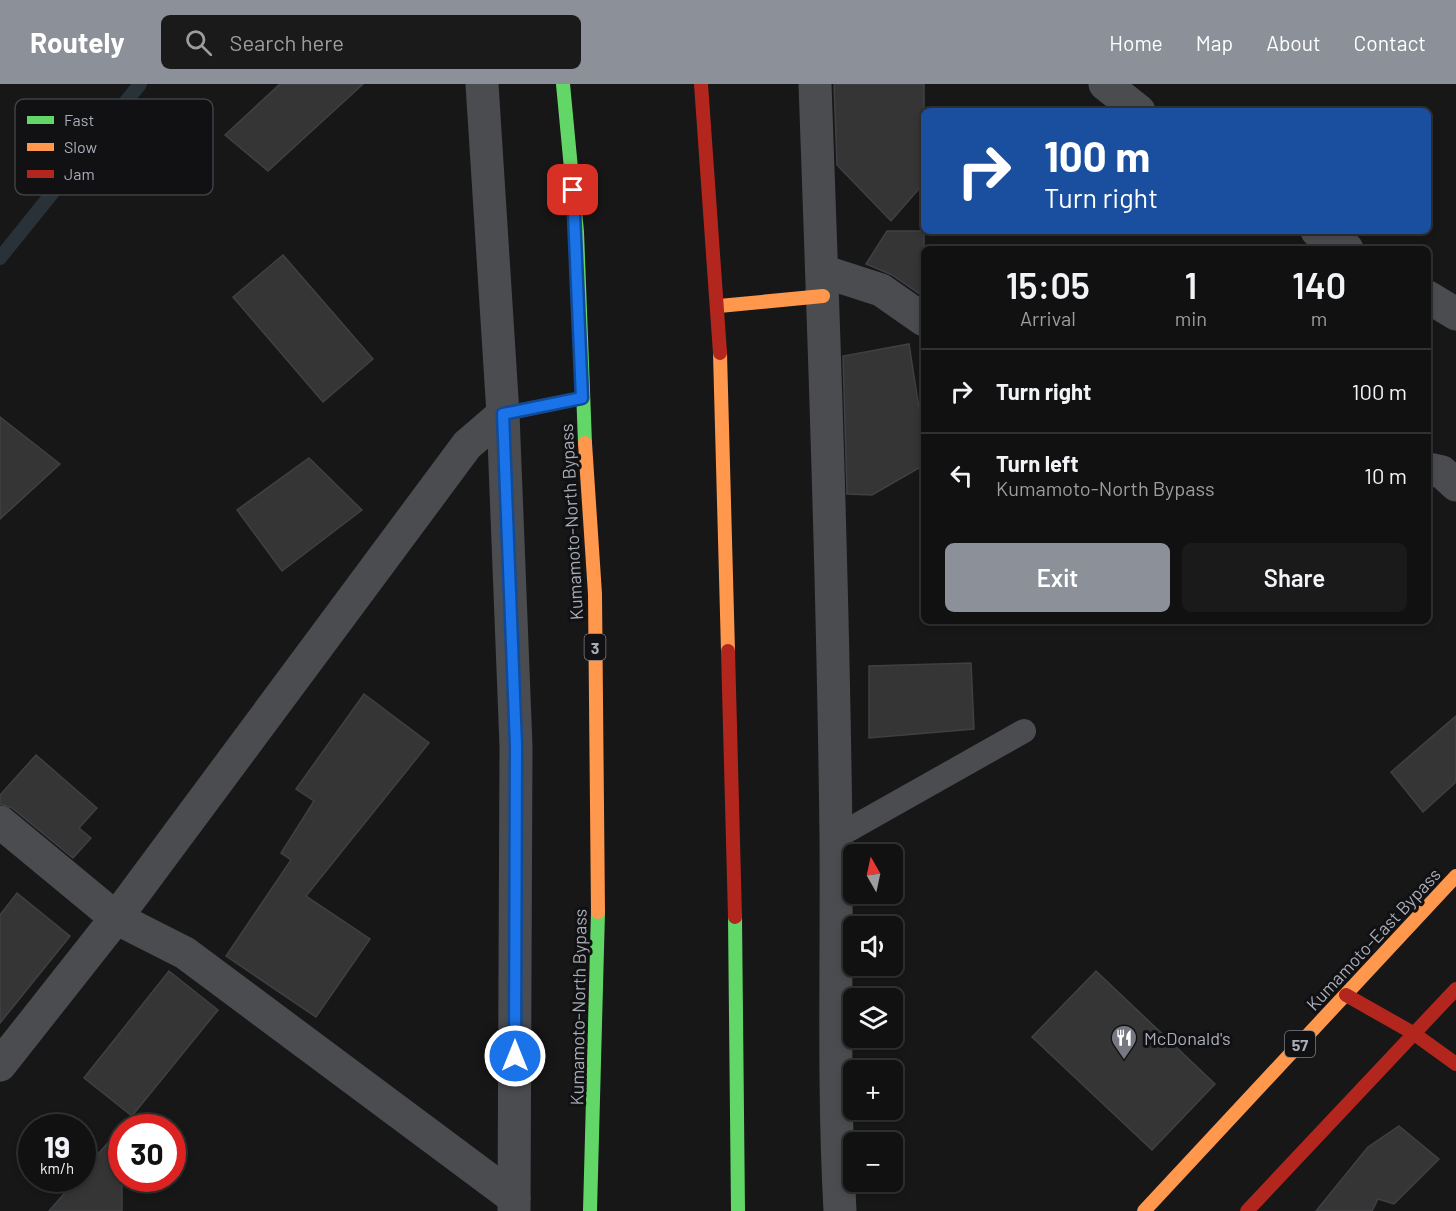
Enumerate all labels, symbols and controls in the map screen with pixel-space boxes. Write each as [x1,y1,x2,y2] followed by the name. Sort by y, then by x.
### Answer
[161,15,581,69] search box
[30,25,125,59] text: Routely
[182,26,215,59] icon: search
[230,29,344,55] text: Search here
[1109,30,1163,55] text: Home
[1196,30,1233,55] text: Map
[1266,30,1321,55] text: About
[1354,30,1426,55] text: Contact
[15,99,213,195] legend
[64,110,94,129] text: Fast
[1044,130,1150,180] text: 100 m
[945,132,1023,210] icon: right
[64,137,97,156] text: Slow
[64,164,95,183] text: Jam
[547,164,598,215] pin
[556,173,589,206] icon: arrive
[1044,181,1158,213] text: Turn right
[1006,263,1090,306] text: 15:05
[1185,263,1197,306] text: 1
[1292,263,1346,306] text: 140
[1020,306,1076,330] text: Arrival
[1175,306,1207,330] text: min
[1311,306,1327,330] text: m
[945,375,978,408] icon: right
[996,378,1091,404] text: Turn right
[1352,378,1407,404] text: 100 m
[555,423,587,621] street label: Kumamoto-North Bypass
[996,450,1079,476] text: Turn left
[945,459,978,492] icon: left
[1364,462,1407,488] text: 10 m
[996,476,1215,500] text: Kumamoto-North Bypass
[945,543,1170,612] button: Exit
[1182,543,1407,612] button: Share
[584,634,606,660] road number: 3
[843,844,903,904] north arrow
[843,844,903,1192] map controls
[1301,863,1445,1015] street label: Kumamoto-East Bypass
[565,908,591,1106] street label: Kumamoto-North Bypass
[843,916,903,976] button: sound
[843,988,903,1048] button: layers
[1109,1023,1139,1061] restaurant icon: McDonald's
[483,1024,547,1088] position arrow
[1144,1027,1231,1049] place label: McDonald's
[1285,1031,1315,1057] road number: 57
[843,1060,903,1120] button: +
[108,1114,186,1192] speed limit sign: 30
[44,1128,70,1164] text: 19
[843,1132,903,1192] button: −
[40,1159,74,1177] text: km/h

